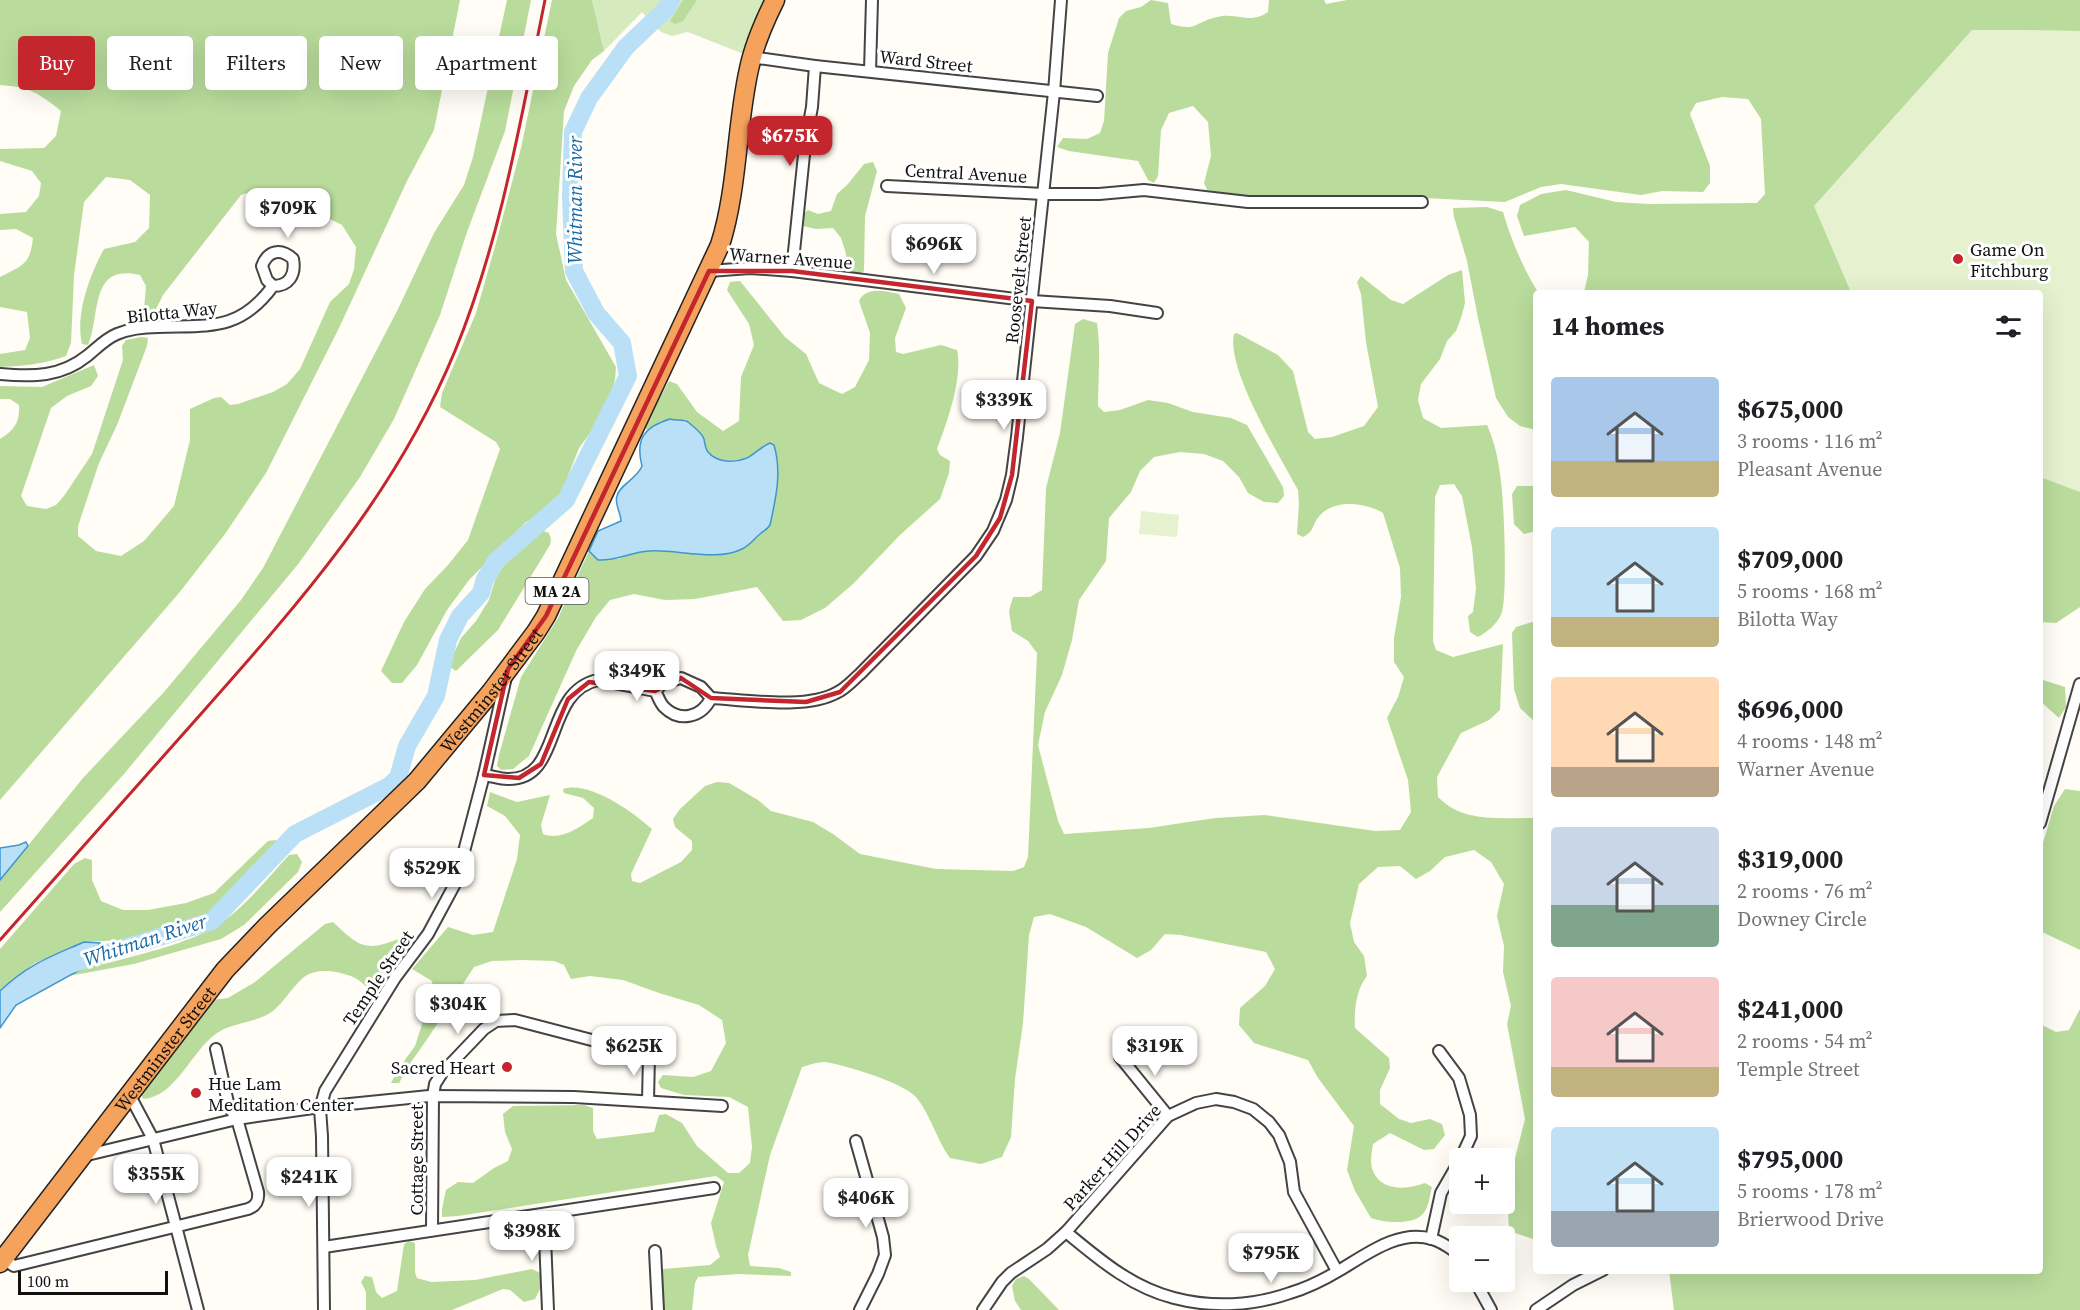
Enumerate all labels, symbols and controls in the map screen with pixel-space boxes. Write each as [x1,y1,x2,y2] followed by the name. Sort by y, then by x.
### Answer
[18,36,95,90] chip: Buy
[107,36,193,90] chip: Rent
[205,36,307,90] chip: Filters
[319,36,403,90] chip: New
[415,36,558,90] chip: Apartment
[878,44,974,78] street label: Ward Street
[748,116,832,167] pin: $675K
[761,121,819,149] text: $675K
[561,135,589,264] water label: Whitman River
[904,157,1028,189] street label: Central Avenue
[246,188,330,239] pin: $709K
[259,193,317,221] text: $709K
[999,215,1037,345] street label: Roosevelt Street
[892,224,976,275] pin: $696K
[905,229,963,257] text: $696K
[1970,237,2048,283] place label: Game On Fitchburg
[728,241,854,275] street label: Warner Avenue
[1951,252,1965,266] marker: Game On Fitchburg
[126,295,219,329] street label: Bilotta Way
[1551,308,1664,344] text: 14 homes
[1992,310,2025,343] icon: filters
[962,380,1046,431] pin: $339K
[975,385,1033,413] text: $339K
[1737,391,1843,427] text: $675,000
[1599,401,1671,473] icon: home
[1737,427,1883,455] text: 3 rooms · 116 m²
[1737,455,1883,483] text: Pleasant Avenue
[1737,541,1843,577] text: $709,000
[1599,551,1671,623] icon: home
[1737,577,1883,605] text: 5 rooms · 168 m²
[526,578,588,604] road number: MA 2A
[1737,605,1838,633] text: Bilotta Way
[433,622,548,758] street label: Westminster Street
[595,651,679,702] pin: $349K
[608,656,666,684] text: $349K
[1737,691,1843,727] text: $696,000
[1599,701,1671,773] icon: home
[1737,727,1883,755] text: 4 rooms · 148 m²
[1737,755,1874,783] text: Warner Avenue
[1737,841,1843,877] text: $319,000
[390,848,474,899] pin: $529K
[1599,851,1671,923] icon: home
[403,853,461,881] text: $529K
[1737,877,1873,905] text: 2 rooms · 76 m²
[1737,905,1867,933] text: Downey Circle
[80,907,211,973] water label: Whitman River
[337,925,419,1031] street label: Temple Street
[108,981,221,1117] street label: Westminster Street
[416,984,500,1035] pin: $304K
[429,989,487,1017] text: $304K
[1737,991,1843,1027] text: $241,000
[1599,1001,1671,1073] icon: home
[592,1026,676,1077] pin: $625K
[1113,1026,1197,1077] pin: $319K
[1737,1027,1873,1055] text: 2 rooms · 54 m²
[605,1031,663,1059] text: $625K
[1126,1031,1184,1059] text: $319K
[391,1055,495,1080] place label: Sacred Heart
[1737,1055,1860,1083] text: Temple Street
[500,1060,514,1074] marker: Sacred Heart
[208,1071,354,1117] place label: Hue Lam Meditation Center
[189,1086,203,1100] marker: Hue Lam Meditation Center
[1057,1098,1167,1216] street label: Parker Hill Drive
[404,1104,429,1215] street label: Cottage Street
[1737,1141,1843,1177] text: $795,000
[1449,1148,1515,1292] map controls
[1449,1148,1515,1214] button: +
[1599,1151,1671,1223] icon: home
[114,1154,198,1205] pin: $355K
[267,1157,351,1208] pin: $241K
[127,1159,185,1187] text: $355K
[280,1162,338,1190] text: $241K
[1737,1177,1883,1205] text: 5 rooms · 178 m²
[824,1178,908,1229] pin: $406K
[837,1183,895,1211] text: $406K
[1737,1205,1884,1233] text: Brierwood Drive
[490,1211,574,1262] pin: $398K
[503,1216,561,1244] text: $398K
[1449,1226,1515,1292] button: −
[1229,1233,1313,1284] pin: $795K
[1242,1238,1300,1266] text: $795K
[18,1268,168,1296] scale bar
[27,1270,69,1292] text: 100 m

